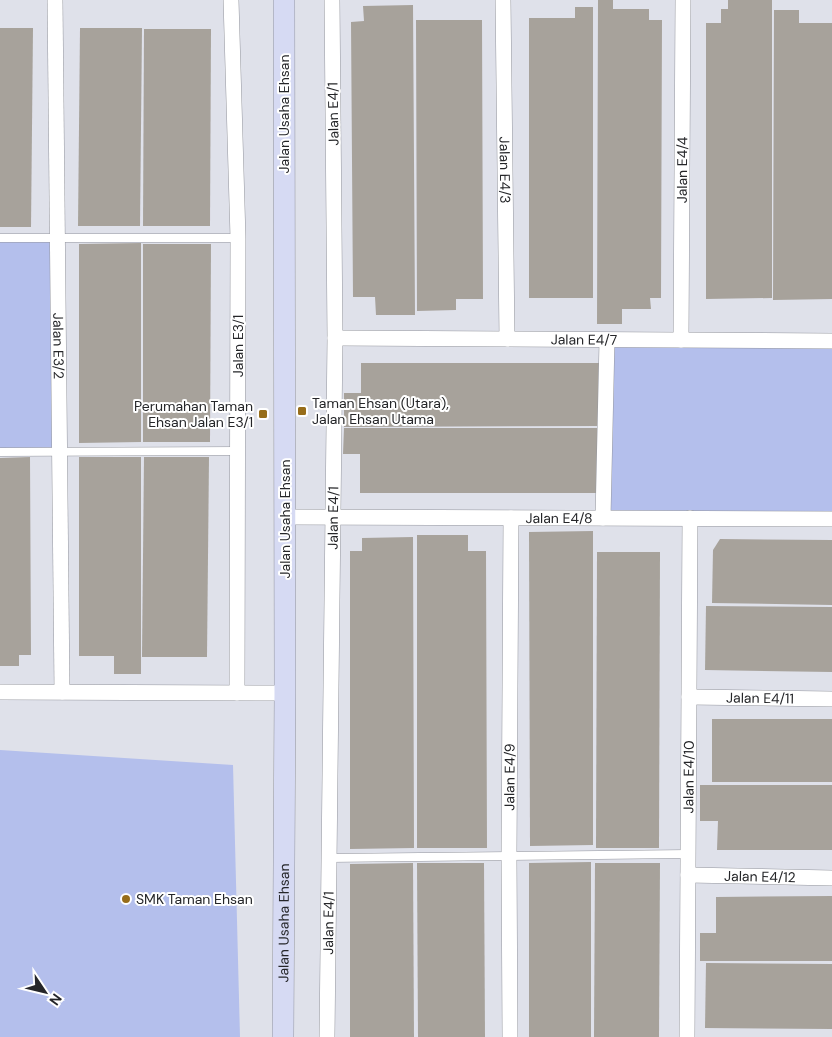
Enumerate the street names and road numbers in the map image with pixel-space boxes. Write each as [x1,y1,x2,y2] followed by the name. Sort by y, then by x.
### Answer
[275,55,293,173] street label: Jalan Usaha Ehsan
[323,82,343,146] street label: Jalan E4/1
[496,136,514,204] street label: Jalan E4/3
[673,136,691,203] street label: Jalan E4/4
[49,313,68,379] street label: Jalan E3/2
[229,315,247,377] street label: Jalan E3/1
[551,330,617,349] street label: Jalan E4/7
[276,460,294,578] street label: Jalan Usaha Ehsan
[324,486,342,550] street label: Jalan E4/1
[525,509,593,527] street label: Jalan E4/8
[726,689,794,707] street label: Jalan E4/11
[679,740,698,814] street label: Jalan E4/10
[500,743,519,811] street label: Jalan E4/9
[274,863,293,983] street label: Jalan Usaha Ehsan
[724,867,796,886] street label: Jalan E4/12
[319,891,338,955] street label: Jalan E4/1

